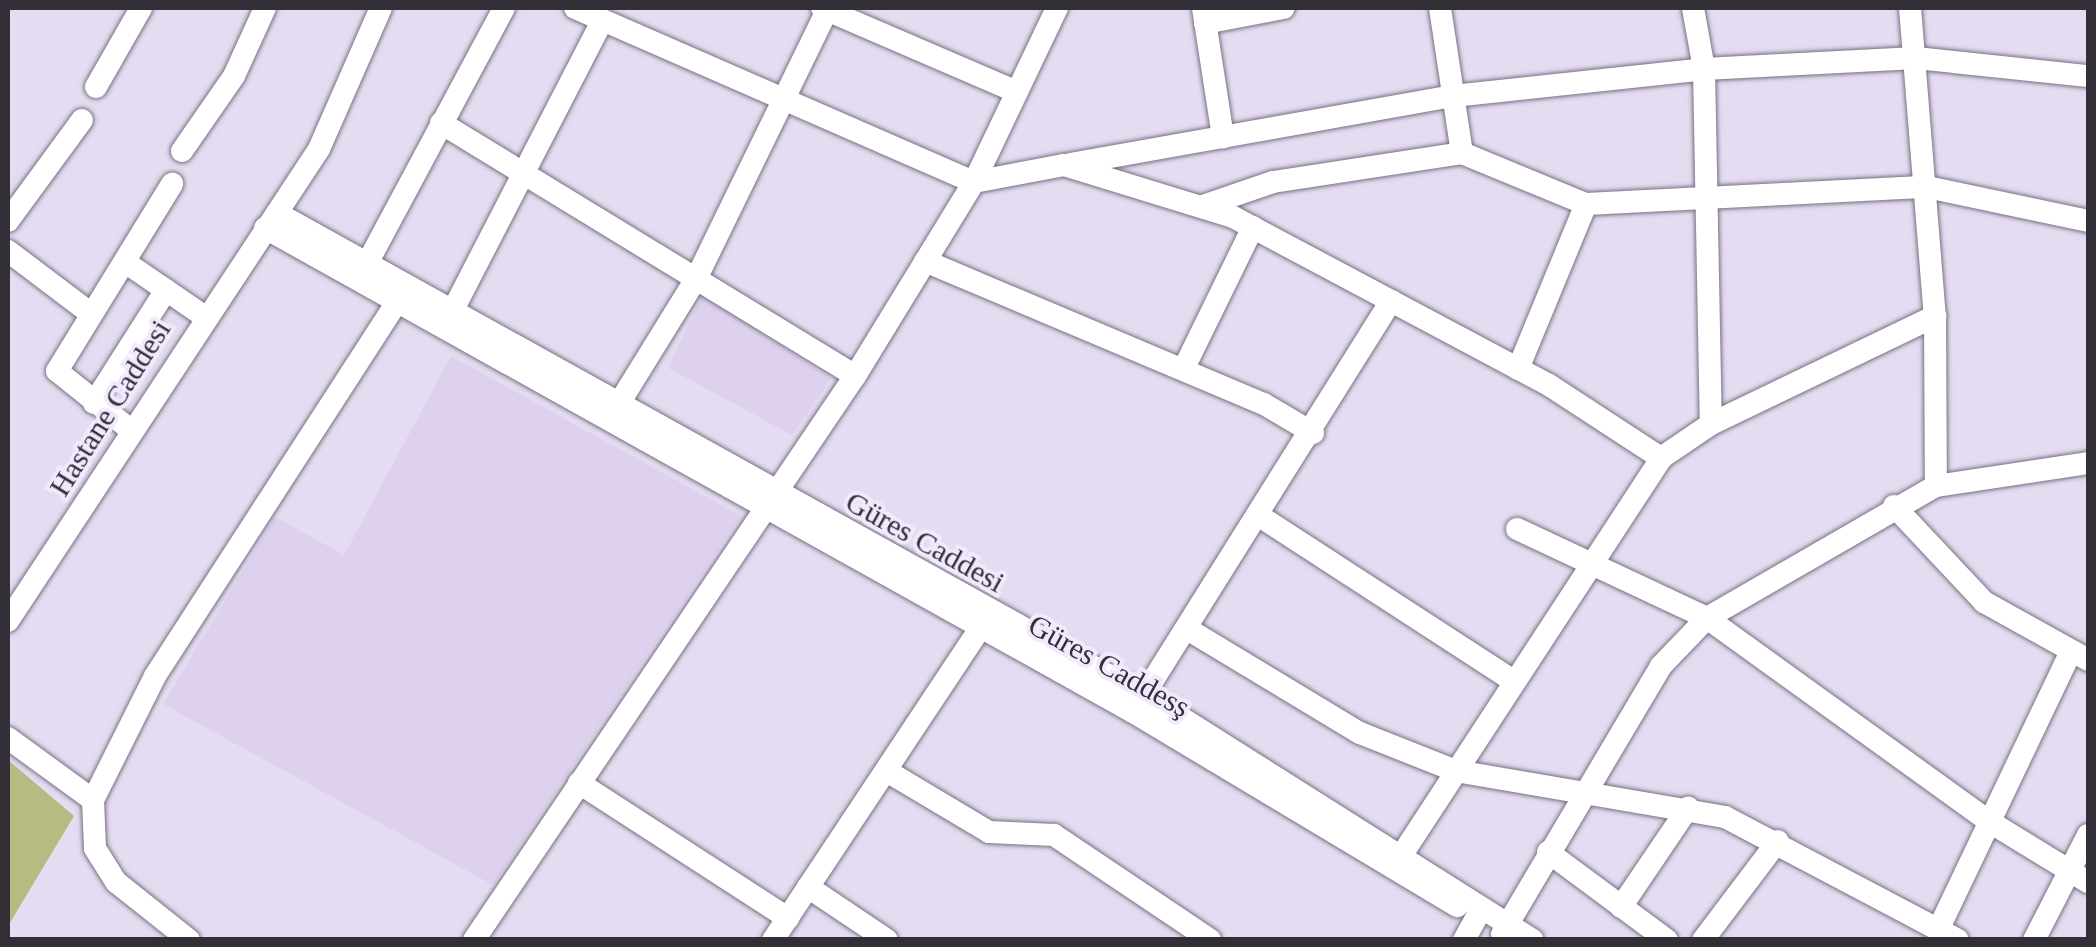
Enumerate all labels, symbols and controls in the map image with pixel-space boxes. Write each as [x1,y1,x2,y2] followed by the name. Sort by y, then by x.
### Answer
[42,313,178,503] street label: Hastane Caddesi
[839,484,1011,600] street label: Güres Caddesi
[1022,607,1196,725] street label: Güres Caddesş

